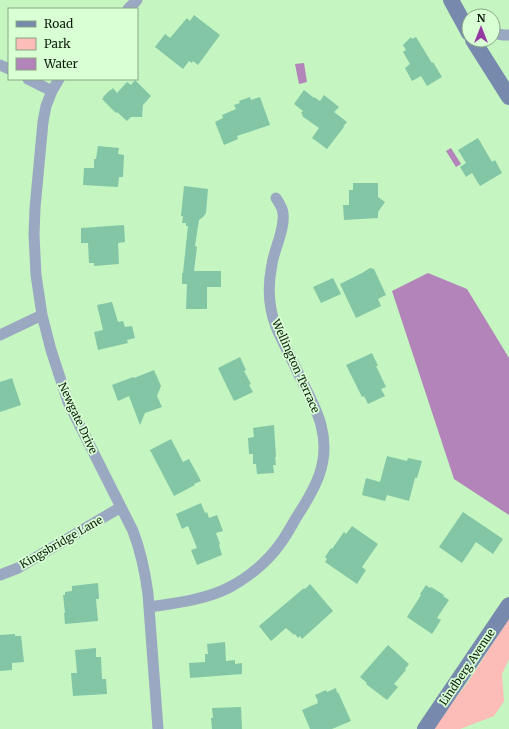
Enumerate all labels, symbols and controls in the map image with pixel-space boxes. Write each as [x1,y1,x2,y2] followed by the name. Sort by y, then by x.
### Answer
[8,8,138,80] legend
[461,8,501,48] north arrow
[477,11,486,25] text: N
[44,16,73,31] text: Road
[44,36,71,51] text: Park
[43,56,79,71] text: Water
[269,316,323,415] street label: Wellington Terrace
[55,380,101,456] street label: Newgate Drive
[17,512,105,571] street label: Kingsbridge Lane
[436,626,498,708] street label: Lindberg Avenue

